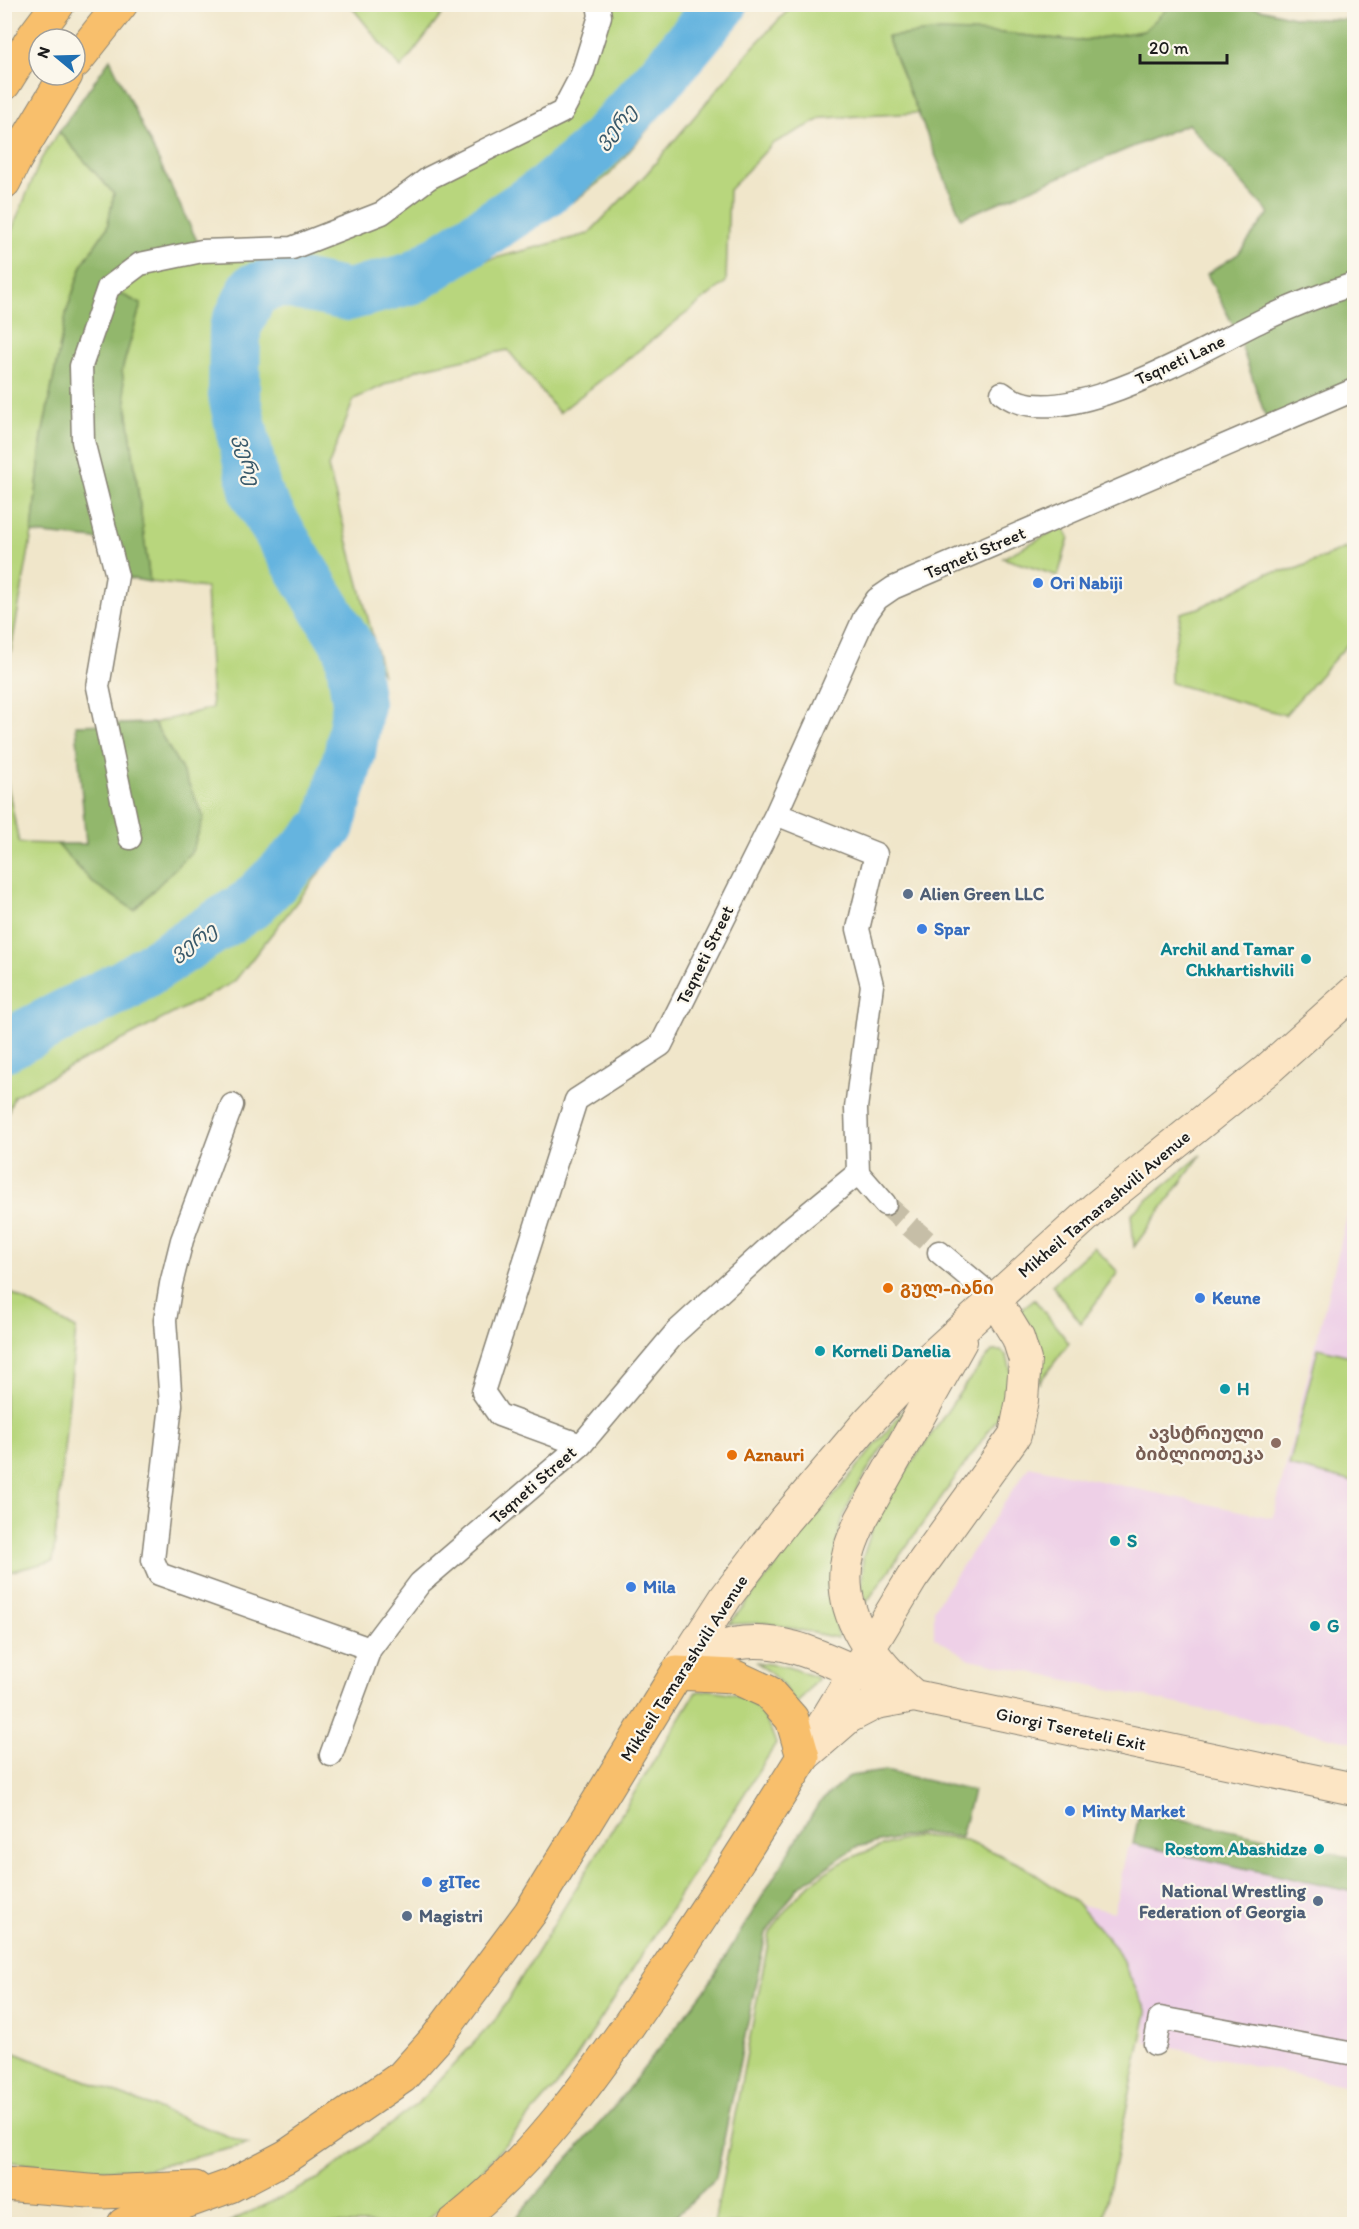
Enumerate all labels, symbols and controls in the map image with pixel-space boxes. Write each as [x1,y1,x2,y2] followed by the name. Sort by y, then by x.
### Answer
[27,27,87,87] north arrow
[1140,27,1227,65] scale bar
[1149,37,1189,59] text: 20 m
[33,44,54,60] text: N
[589,98,642,153] water label: ვერე
[1132,330,1228,390] street label: Tsqneti Lane
[231,432,266,489] water label: ვერე
[921,522,1029,584] street label: Tsqneti Street
[1050,572,1123,594] place label: Ori Nabiji
[1031,576,1045,590] marker: Ori Nabiji
[919,883,1045,905] place label: Alien Green LLC
[901,887,915,901] marker: Alien Green LLC
[671,902,739,1008] street label: Tsqneti Street
[165,916,222,965] water label: ვერე
[934,918,971,940] place label: Spar
[915,922,929,936] marker: Spar
[1160,938,1295,981] place label: Archil and Tamar Chkhartishvili
[1299,952,1313,966] marker: Archil and Tamar Chkhartishvili
[1013,1125,1195,1283] street label: Mikheil Tamarashvili Avenue
[900,1277,994,1299] place label: გულ-იანი
[881,1281,895,1295] marker: გულ-იანი
[1212,1287,1261,1309] place label: Keune
[1193,1291,1207,1305] marker: Keune
[832,1340,951,1362] place label: Korneli Danelia
[813,1344,827,1358] marker: Korneli Danelia
[1237,1378,1249,1400] place label: H
[1218,1382,1232,1396] marker: H
[1135,1422,1264,1465] place label: ავსტრიული ბიბლიოთეკა
[1269,1436,1283,1450] marker: ავსტრიული ბიბლიოთეკა
[485,1441,581,1529] street label: Tsqneti Street
[743,1444,804,1466] place label: Aznauri
[725,1448,739,1462] marker: Aznauri
[1127,1530,1137,1552] place label: S
[1108,1534,1122,1548] marker: S
[615,1571,753,1765] street label: Mikheil Tamarashvili Avenue
[643,1576,676,1598] place label: Mila
[624,1580,638,1594] marker: Mila
[1327,1615,1339,1637] place label: G
[1308,1619,1322,1633] marker: G
[994,1702,1148,1756] street label: Giorgi Tsereteli Exit
[1082,1800,1186,1822] place label: Minty Market
[1063,1804,1077,1818] marker: Minty Market
[1165,1838,1307,1860] place label: Rostom Abashidze
[1312,1842,1326,1856] marker: Rostom Abashidze
[439,1871,481,1893] place label: gITec
[420,1875,434,1889] marker: gITec
[1139,1880,1307,1923] place label: National Wrestling Federation of Georgia
[1311,1894,1325,1908] marker: National Wrestling Federation of Georgia
[419,1905,483,1927] place label: Magistri
[400,1909,414,1923] marker: Magistri

